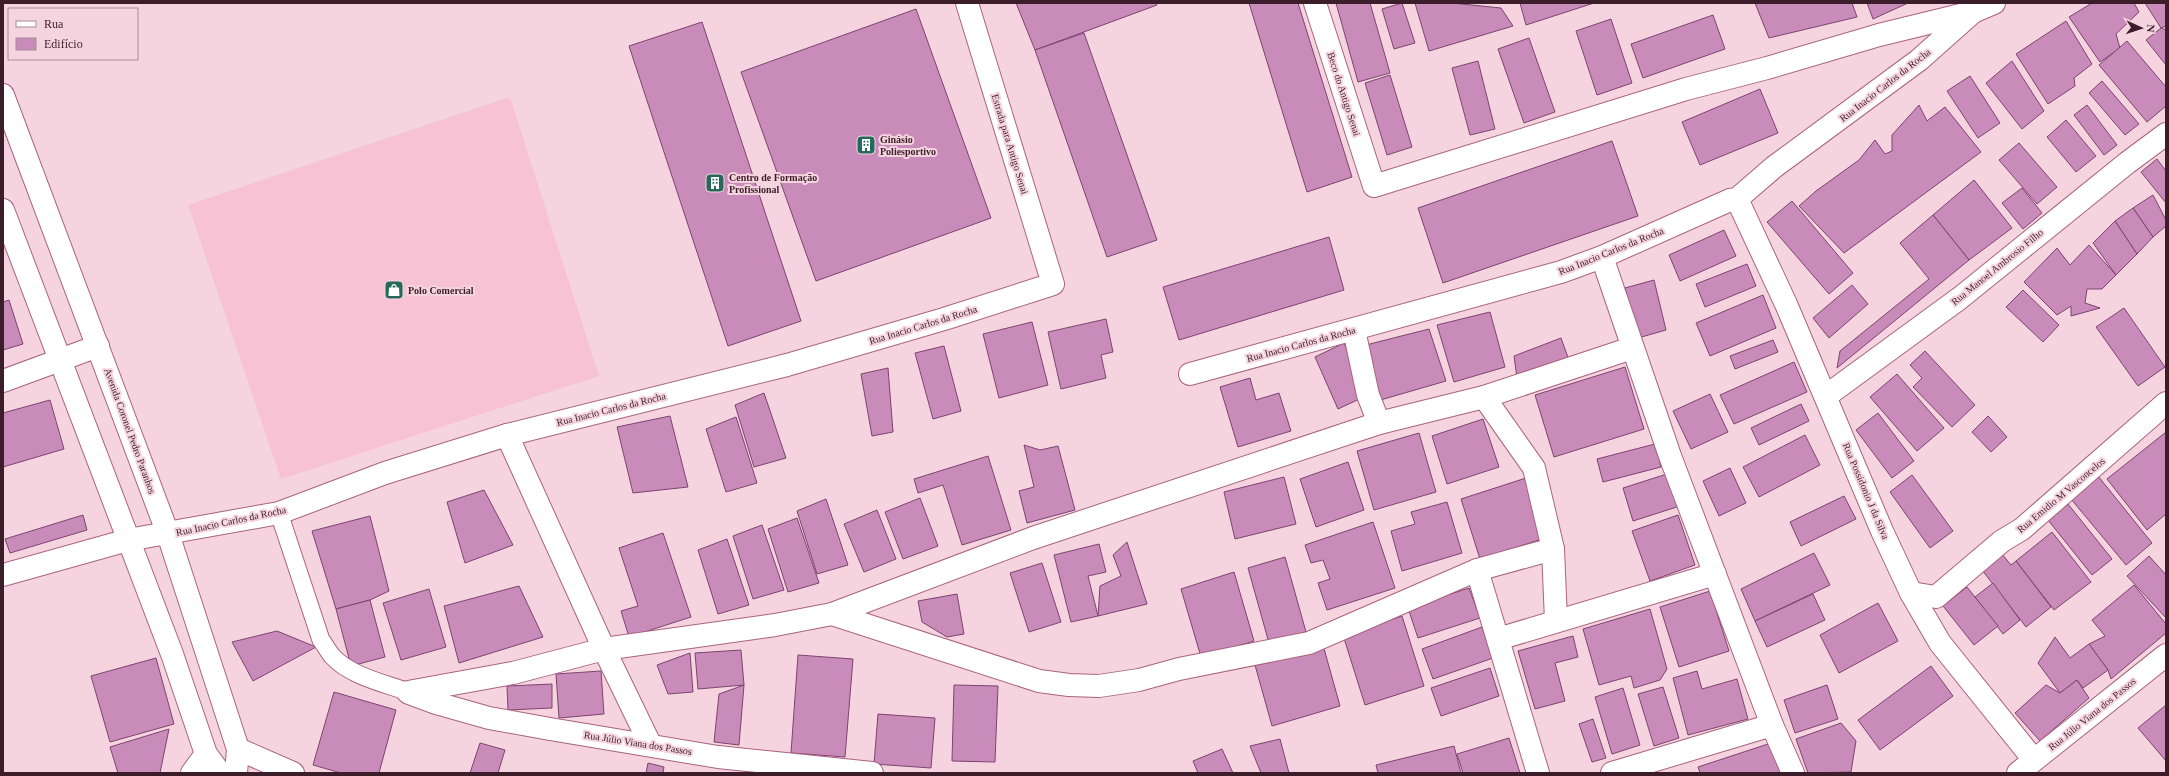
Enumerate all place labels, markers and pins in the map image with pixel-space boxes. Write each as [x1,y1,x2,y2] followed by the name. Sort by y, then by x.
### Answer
[855,134,877,156] building icon: Ginásio Poliesportivo
[880,134,936,157] place label: Ginásio Poliesportivo
[704,172,726,194] building icon: Centro de Formação Profissional
[729,172,817,195] place label: Centro de Formação Profissional
[383,279,405,301] shop icon: Polo Comercial
[408,285,474,296] place label: Polo Comercial

